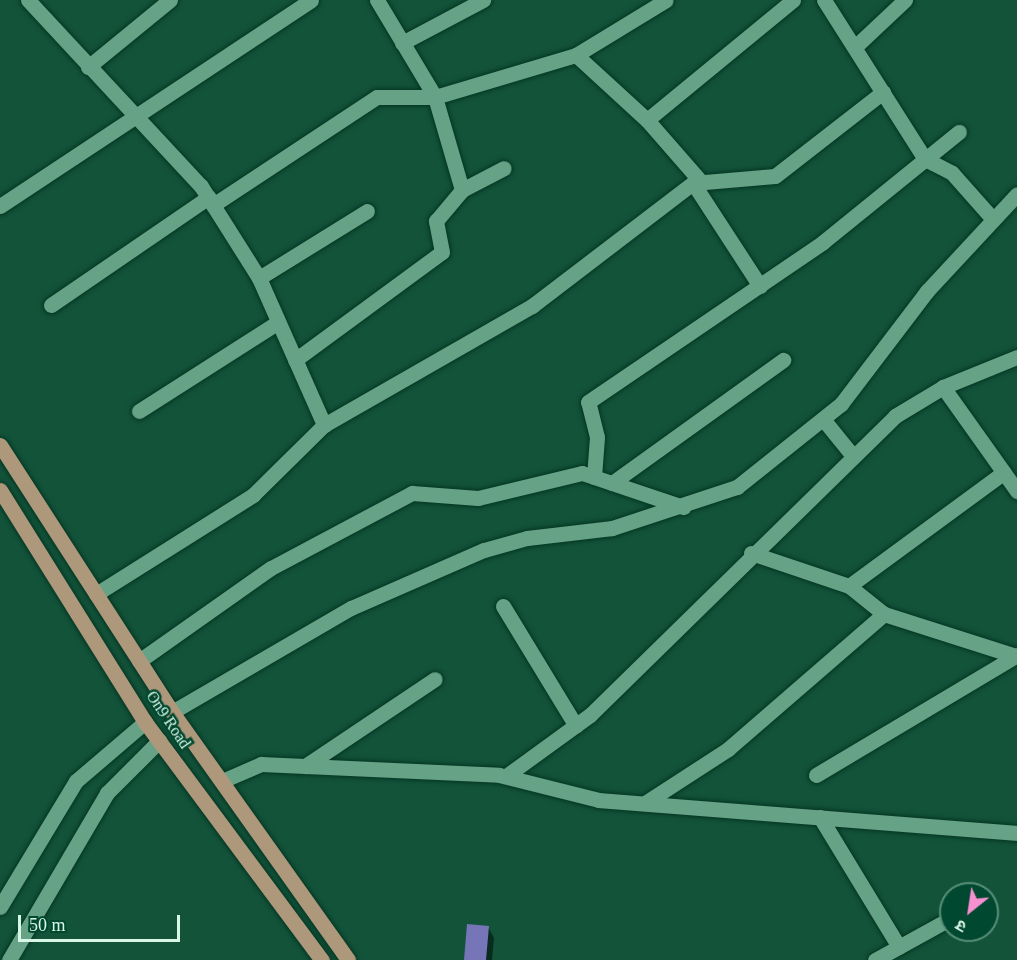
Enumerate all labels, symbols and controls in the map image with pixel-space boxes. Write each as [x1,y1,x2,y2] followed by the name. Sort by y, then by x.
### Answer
[142,688,194,752] street label: On9 Road
[939,882,999,942] north arrow
[21,903,183,941] scale bar
[29,915,66,935] text: 50 m
[952,917,969,936] text: उ

